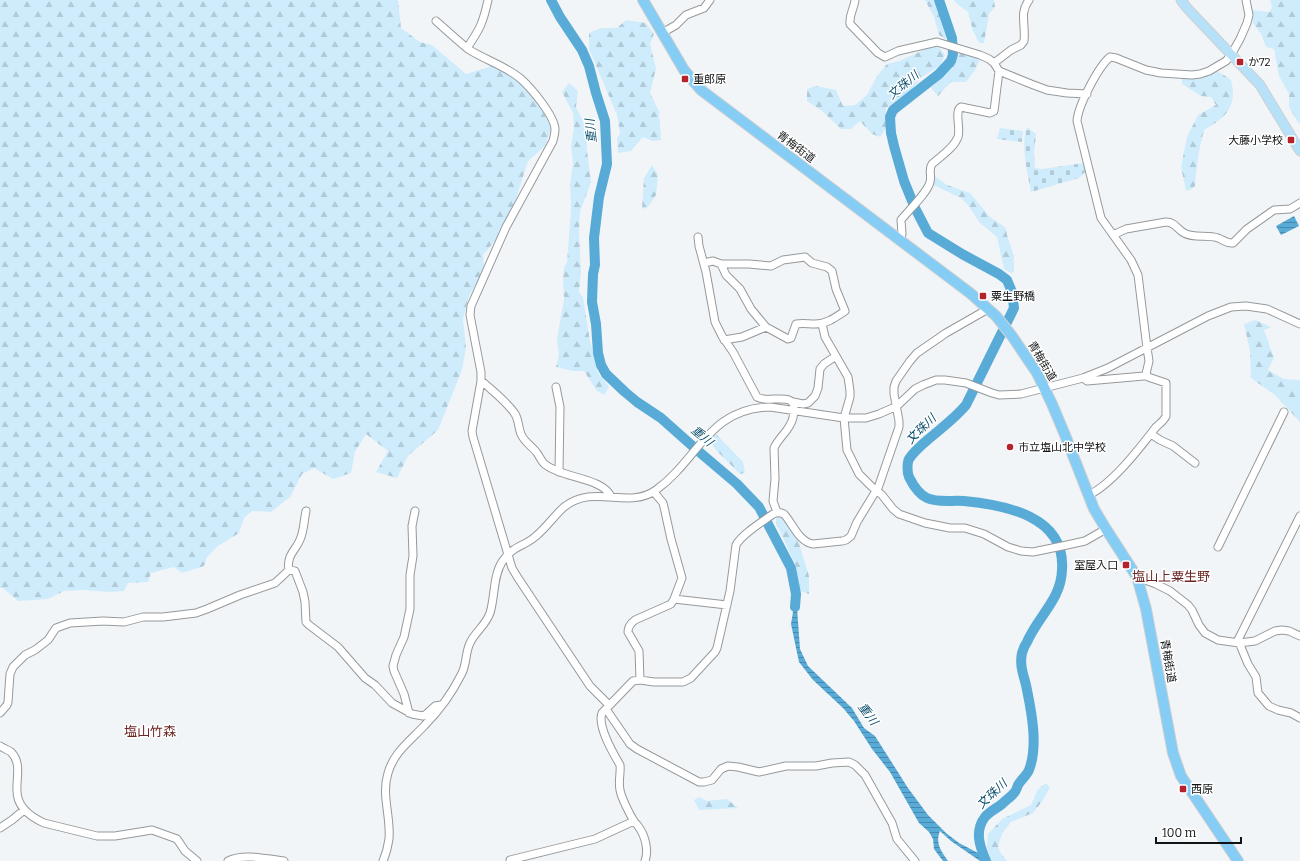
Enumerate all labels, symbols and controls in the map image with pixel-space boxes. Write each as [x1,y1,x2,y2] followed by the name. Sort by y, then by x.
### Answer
[1248,56,1270,69] place label: か72
[1235,57,1245,67] marker: か72
[885,67,923,102] water label: 文珠川
[693,73,726,86] place label: 重郎原
[680,74,690,84] marker: 重郎原
[583,116,599,144] water label: 重川
[775,129,817,165] street label: 青梅街道
[1228,134,1283,147] place label: 大藤小学校
[1286,135,1296,145] marker: 大藤小学校
[991,290,1035,303] place label: 粟生野橋
[978,291,988,301] marker: 粟生野橋
[1025,339,1059,383] street label: 青梅街道
[903,410,940,447] water label: 文珠川
[688,423,717,450] water label: 重川
[1018,441,1106,454] place label: 市立塩山北中学校
[1005,442,1015,452] marker: 市立塩山北中学校
[1074,559,1118,572] place label: 室屋入口
[1121,560,1131,570] marker: 室屋入口
[1132,569,1210,584] district label: 塩山上粟生野
[1158,638,1178,684] street label: 青梅街道
[855,700,882,729] water label: 重川
[124,724,176,739] district label: 塩山竹森
[974,775,1011,811] water label: 文珠川
[1191,783,1213,796] place label: 西原
[1178,784,1188,794] marker: 西原
[1156,819,1241,845] scale bar
[1162,826,1197,840] text: 100 m

